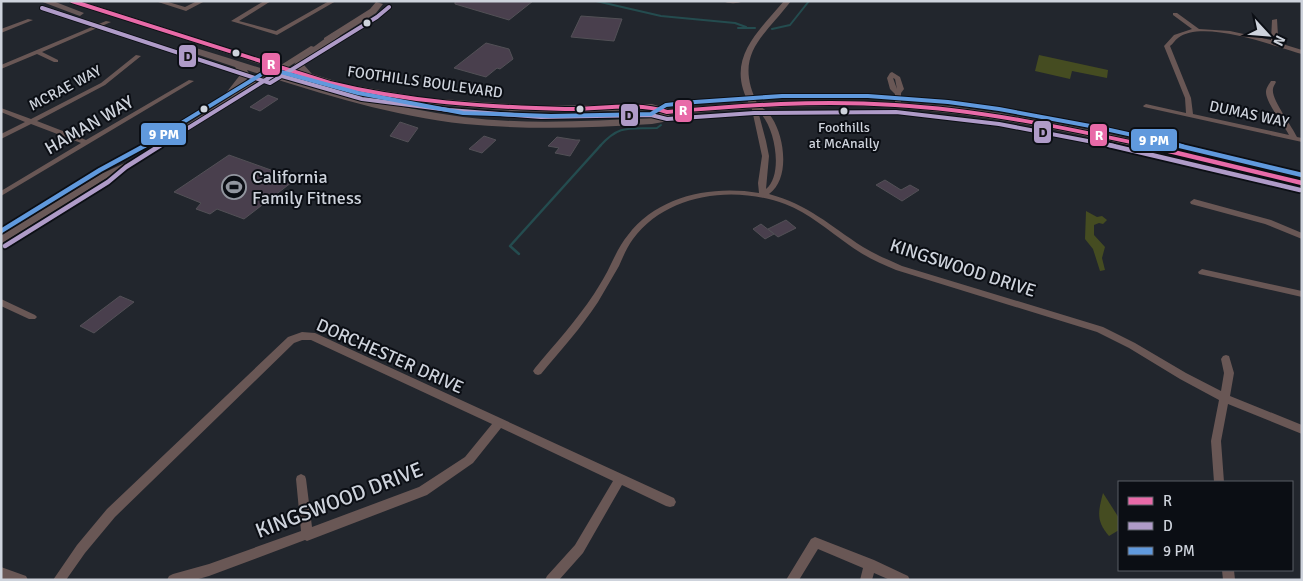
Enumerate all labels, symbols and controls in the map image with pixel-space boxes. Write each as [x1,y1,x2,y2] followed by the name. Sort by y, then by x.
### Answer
[1243,10,1293,60] north arrow
[362,18,372,28] unlabelled marker
[1269,32,1289,49] text: N
[178,44,197,68] line badge: D
[183,48,193,65] text: D
[231,48,241,58] unlabelled marker
[261,52,281,76] line badge: R
[267,56,276,73] text: R
[26,61,105,115] street label: MCRAE WAY
[346,62,504,102] street label: FOOTHILLS BOULEVARD
[41,91,137,159] street label: HAMAN WAY
[1208,97,1291,131] street label: DUMAS WAY
[674,99,693,123] line badge: R
[679,102,688,119] text: R
[620,103,639,127] line badge: D
[199,104,209,114] unlabelled marker
[575,104,585,114] unlabelled marker
[839,106,849,116] marker: Foothills at McAnally
[624,107,634,124] text: D
[809,119,880,152] place label: Foothills at McAnally
[1033,120,1052,144] line badge: D
[140,122,187,146] line badge: 9 PM
[1089,123,1108,147] line badge: R
[1038,124,1048,141] text: D
[149,126,179,143] text: 9 PM
[1095,127,1104,144] text: R
[1130,128,1178,152] line badge: 9 PM
[1139,132,1169,149] text: 9 PM
[252,166,362,209] place label: California Family Fitness
[221,174,247,200] sports icon: California Family Fitness
[887,234,1039,302] street label: KINGSWOOD DRIVE
[313,314,467,398] street label: DORCHESTER DRIVE
[251,456,427,544] street label: KINGSWOOD DRIVE
[1118,481,1293,571] legend
[1163,492,1172,510] text: R
[1163,517,1173,535] text: D
[1163,542,1195,560] text: 9 PM

